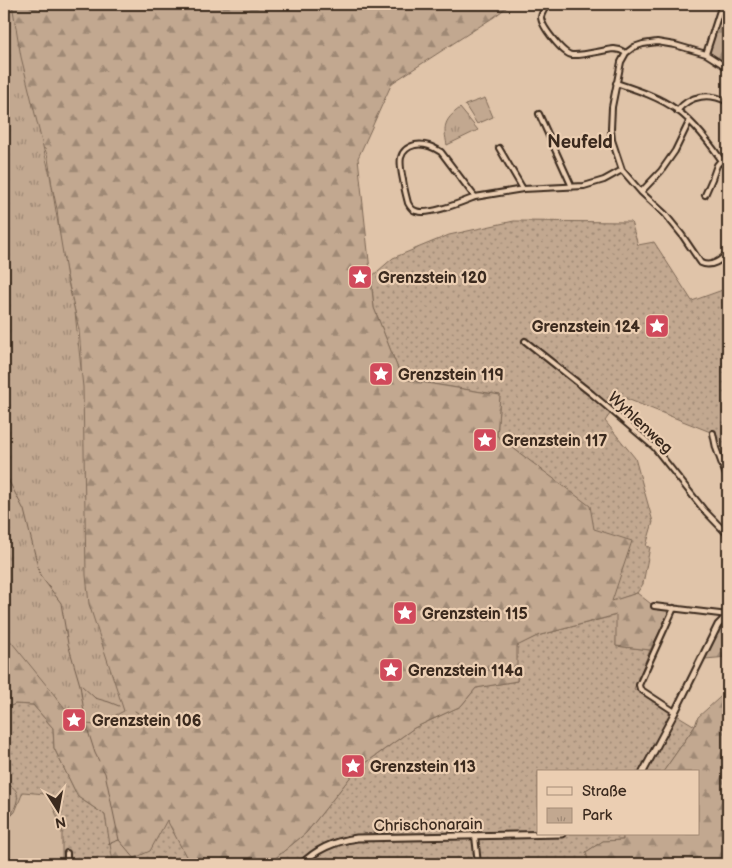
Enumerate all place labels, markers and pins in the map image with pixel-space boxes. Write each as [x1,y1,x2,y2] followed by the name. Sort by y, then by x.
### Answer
[347,264,373,290] place icon: Grenzstein 120
[378,269,487,288] place label: Grenzstein 120
[644,313,670,339] place icon: Grenzstein 124
[532,318,641,337] place label: Grenzstein 124
[368,361,394,387] place icon: Grenzstein 119
[398,366,504,385] place label: Grenzstein 119
[472,427,498,453] place icon: Grenzstein 117
[502,432,608,451] place label: Grenzstein 117
[392,600,418,626] place icon: Grenzstein 115
[422,605,528,624] place label: Grenzstein 115
[378,657,404,683] place icon: Grenzstein 114a
[408,662,523,681] place label: Grenzstein 114a
[61,707,87,733] place icon: Grenzstein 106
[92,712,202,731] place label: Grenzstein 106
[340,753,366,779] place icon: Grenzstein 113
[370,758,476,777] place label: Grenzstein 113

